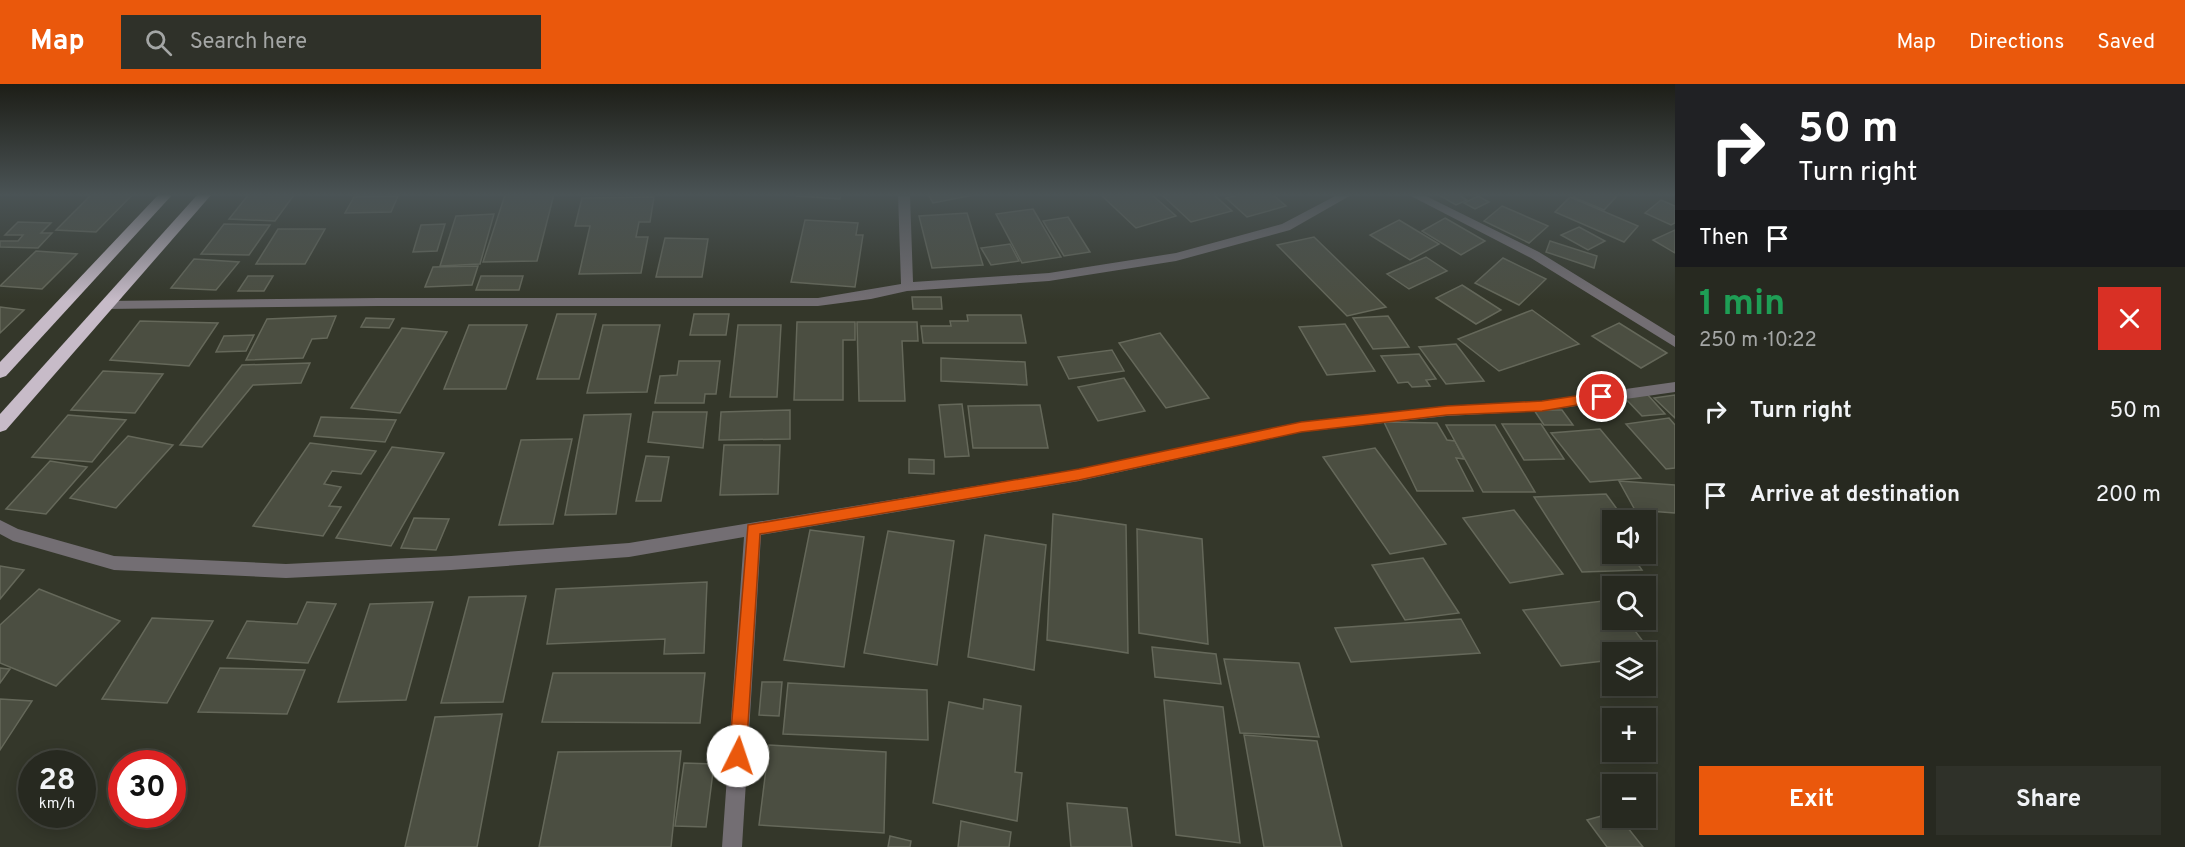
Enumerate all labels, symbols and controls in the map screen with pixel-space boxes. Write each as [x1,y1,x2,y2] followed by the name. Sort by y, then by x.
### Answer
[121,15,541,69] search box
[30,24,85,60] text: Map
[142,26,175,59] icon: search
[190,29,307,56] text: Search here
[1896,29,1936,56] text: Map
[1969,29,2064,56] text: Directions
[2097,29,2155,56] text: Saved
[1798,104,1899,157] text: 50 m
[1699,108,1777,186] icon: right
[1798,156,1917,190] text: Turn right
[1761,222,1794,255] icon: arrive
[1699,225,1749,252] text: Then
[1699,282,1785,328] text: 1 min
[2098,287,2161,350] button: close
[1699,328,1817,354] text: 250 m · 10:22
[1576,371,1627,422] pin
[1585,380,1618,413] icon: arrive
[1699,395,1732,428] icon: right
[1750,398,1852,425] text: Turn right
[2109,398,2161,425] text: 50 m
[1699,479,1732,512] icon: arrive
[1750,482,1960,509] text: Arrive at destination
[2096,482,2161,509] text: 200 m
[1602,510,1656,828] map controls
[1602,510,1656,564] button: sound
[1602,576,1656,630] button: search
[1602,642,1656,696] button: layers
[1602,708,1656,762] button: +
[706,724,770,788] position arrow
[108,750,186,828] speed limit sign: 30
[38,763,76,800] text: 28
[1699,766,1924,835] button: Exit
[1936,766,2161,835] button: Share
[1602,774,1656,828] button: −
[39,795,75,814] text: km/h

